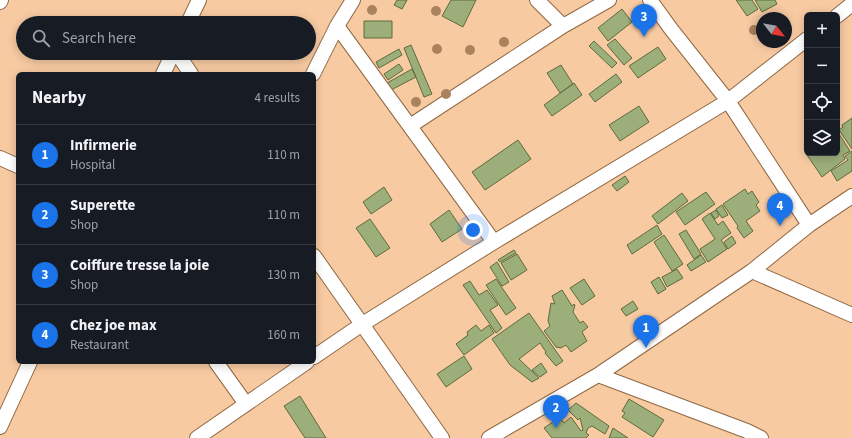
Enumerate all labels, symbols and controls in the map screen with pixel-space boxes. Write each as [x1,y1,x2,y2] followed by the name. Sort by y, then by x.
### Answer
[631,4,657,37] pin: 3
[756,12,792,48] north arrow
[804,12,840,156] map controls
[804,12,840,48] button: +
[16,16,316,60] search box
[30,27,52,49] icon: search
[62,28,136,49] text: Search here
[804,48,840,84] button: −
[804,84,840,120] button: locate
[32,86,86,110] text: Nearby
[255,89,300,107] text: 4 results
[804,120,840,156] button: layers
[70,135,137,156] text: Infirmerie
[42,146,48,164] text: 1
[267,146,300,164] text: 110 m
[70,156,115,174] text: Hospital
[767,193,793,226] pin: 4
[70,195,135,216] text: Superette
[42,206,48,224] text: 2
[267,206,300,224] text: 110 m
[70,216,98,234] text: Shop
[463,220,483,240] your location
[70,255,209,276] text: Coiffure tresse la joie
[42,266,48,284] text: 3
[267,266,300,284] text: 130 m
[70,276,98,294] text: Shop
[70,315,157,336] text: Chez joe max
[633,315,659,348] pin: 1
[42,326,48,344] text: 4
[267,326,300,344] text: 160 m
[70,336,129,354] text: Restaurant
[543,395,569,428] pin: 2

